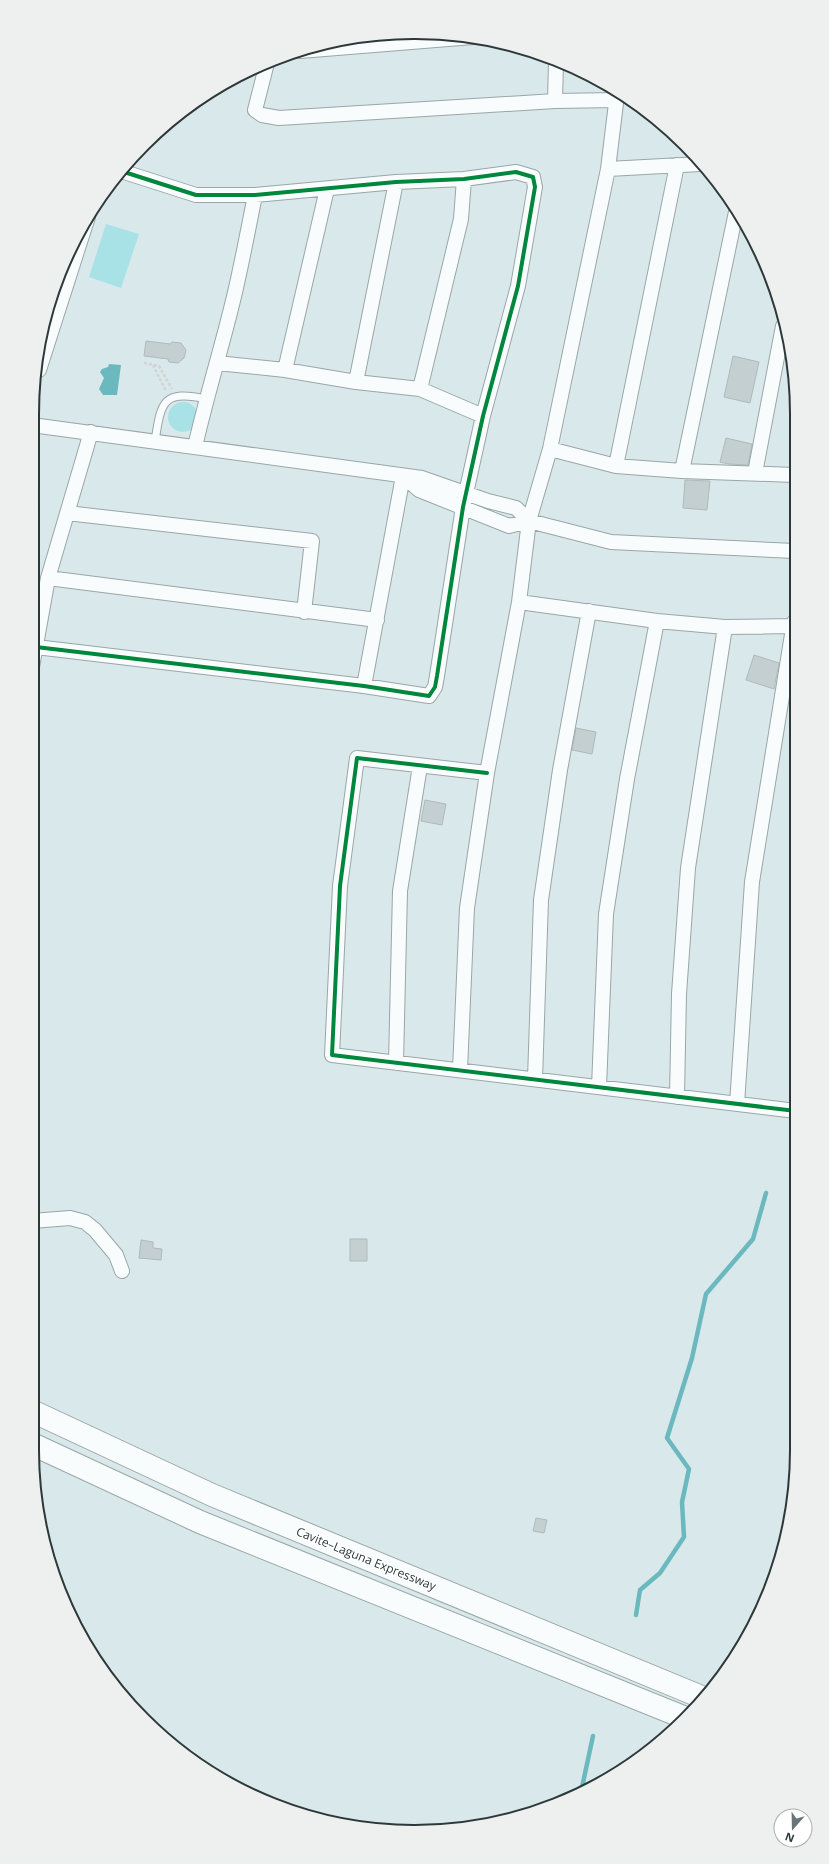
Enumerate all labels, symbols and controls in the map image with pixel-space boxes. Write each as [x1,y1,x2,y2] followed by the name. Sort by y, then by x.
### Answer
[294,1523,440,1595] street label: Cavite–Laguna Expressway
[773,1808,813,1848] north arrow
[783,1829,796,1846] text: N

